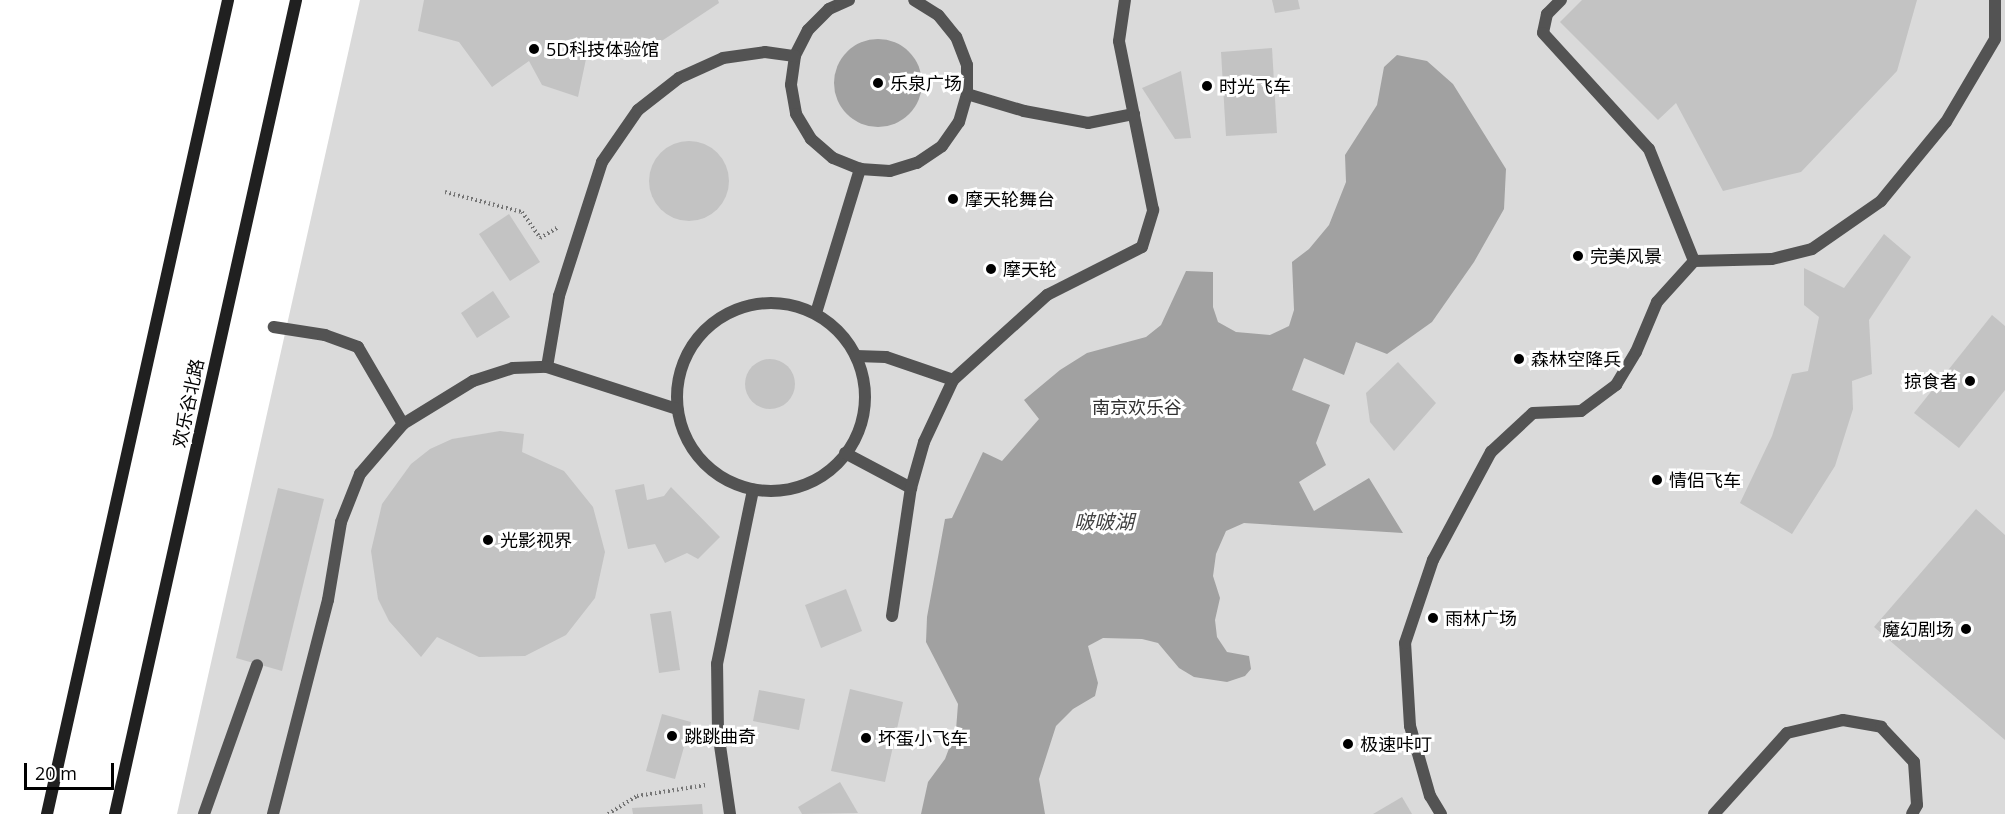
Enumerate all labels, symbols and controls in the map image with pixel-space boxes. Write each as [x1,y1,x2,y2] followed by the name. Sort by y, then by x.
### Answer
[546,38,659,60] place label: 5D科技体验馆
[527,42,541,56] marker: 5D科技体验馆
[890,72,962,94] place label: 乐泉广场
[1219,75,1291,97] place label: 时光飞车
[871,76,885,90] marker: 乐泉广场
[1200,79,1214,93] marker: 时光飞车
[965,188,1055,210] place label: 摩天轮舞台
[946,192,960,206] marker: 摩天轮舞台
[1590,245,1662,267] place label: 完美风景
[1571,249,1585,263] marker: 完美风景
[1003,258,1057,280] place label: 摩天轮
[984,262,998,276] marker: 摩天轮
[1531,348,1621,370] place label: 森林空降兵
[1512,352,1526,366] marker: 森林空降兵
[168,357,208,449] street label: 欢乐谷北路
[1904,370,1958,392] place label: 掠食者
[1963,374,1977,388] marker: 掠食者
[1092,396,1182,418] park label: 南京欢乐谷
[1669,469,1741,491] place label: 情侣飞车
[1650,473,1664,487] marker: 情侣飞车
[1074,509,1134,533] water label: 啵啵湖
[500,529,572,551] place label: 光影视界
[481,533,495,547] marker: 光影视界
[1445,607,1517,629] place label: 雨林广场
[1426,611,1440,625] marker: 雨林广场
[1882,618,1954,640] place label: 魔幻剧场
[1959,622,1973,636] marker: 魔幻剧场
[684,725,756,747] place label: 跳跳曲奇
[878,727,968,749] place label: 坏蛋小飞车
[665,729,679,743] marker: 跳跳曲奇
[859,731,873,745] marker: 坏蛋小飞车
[1360,733,1432,755] place label: 极速咔叮
[1341,737,1355,751] marker: 极速咔叮
[27,751,117,789] scale bar
[35,761,77,785] text: 20 m

